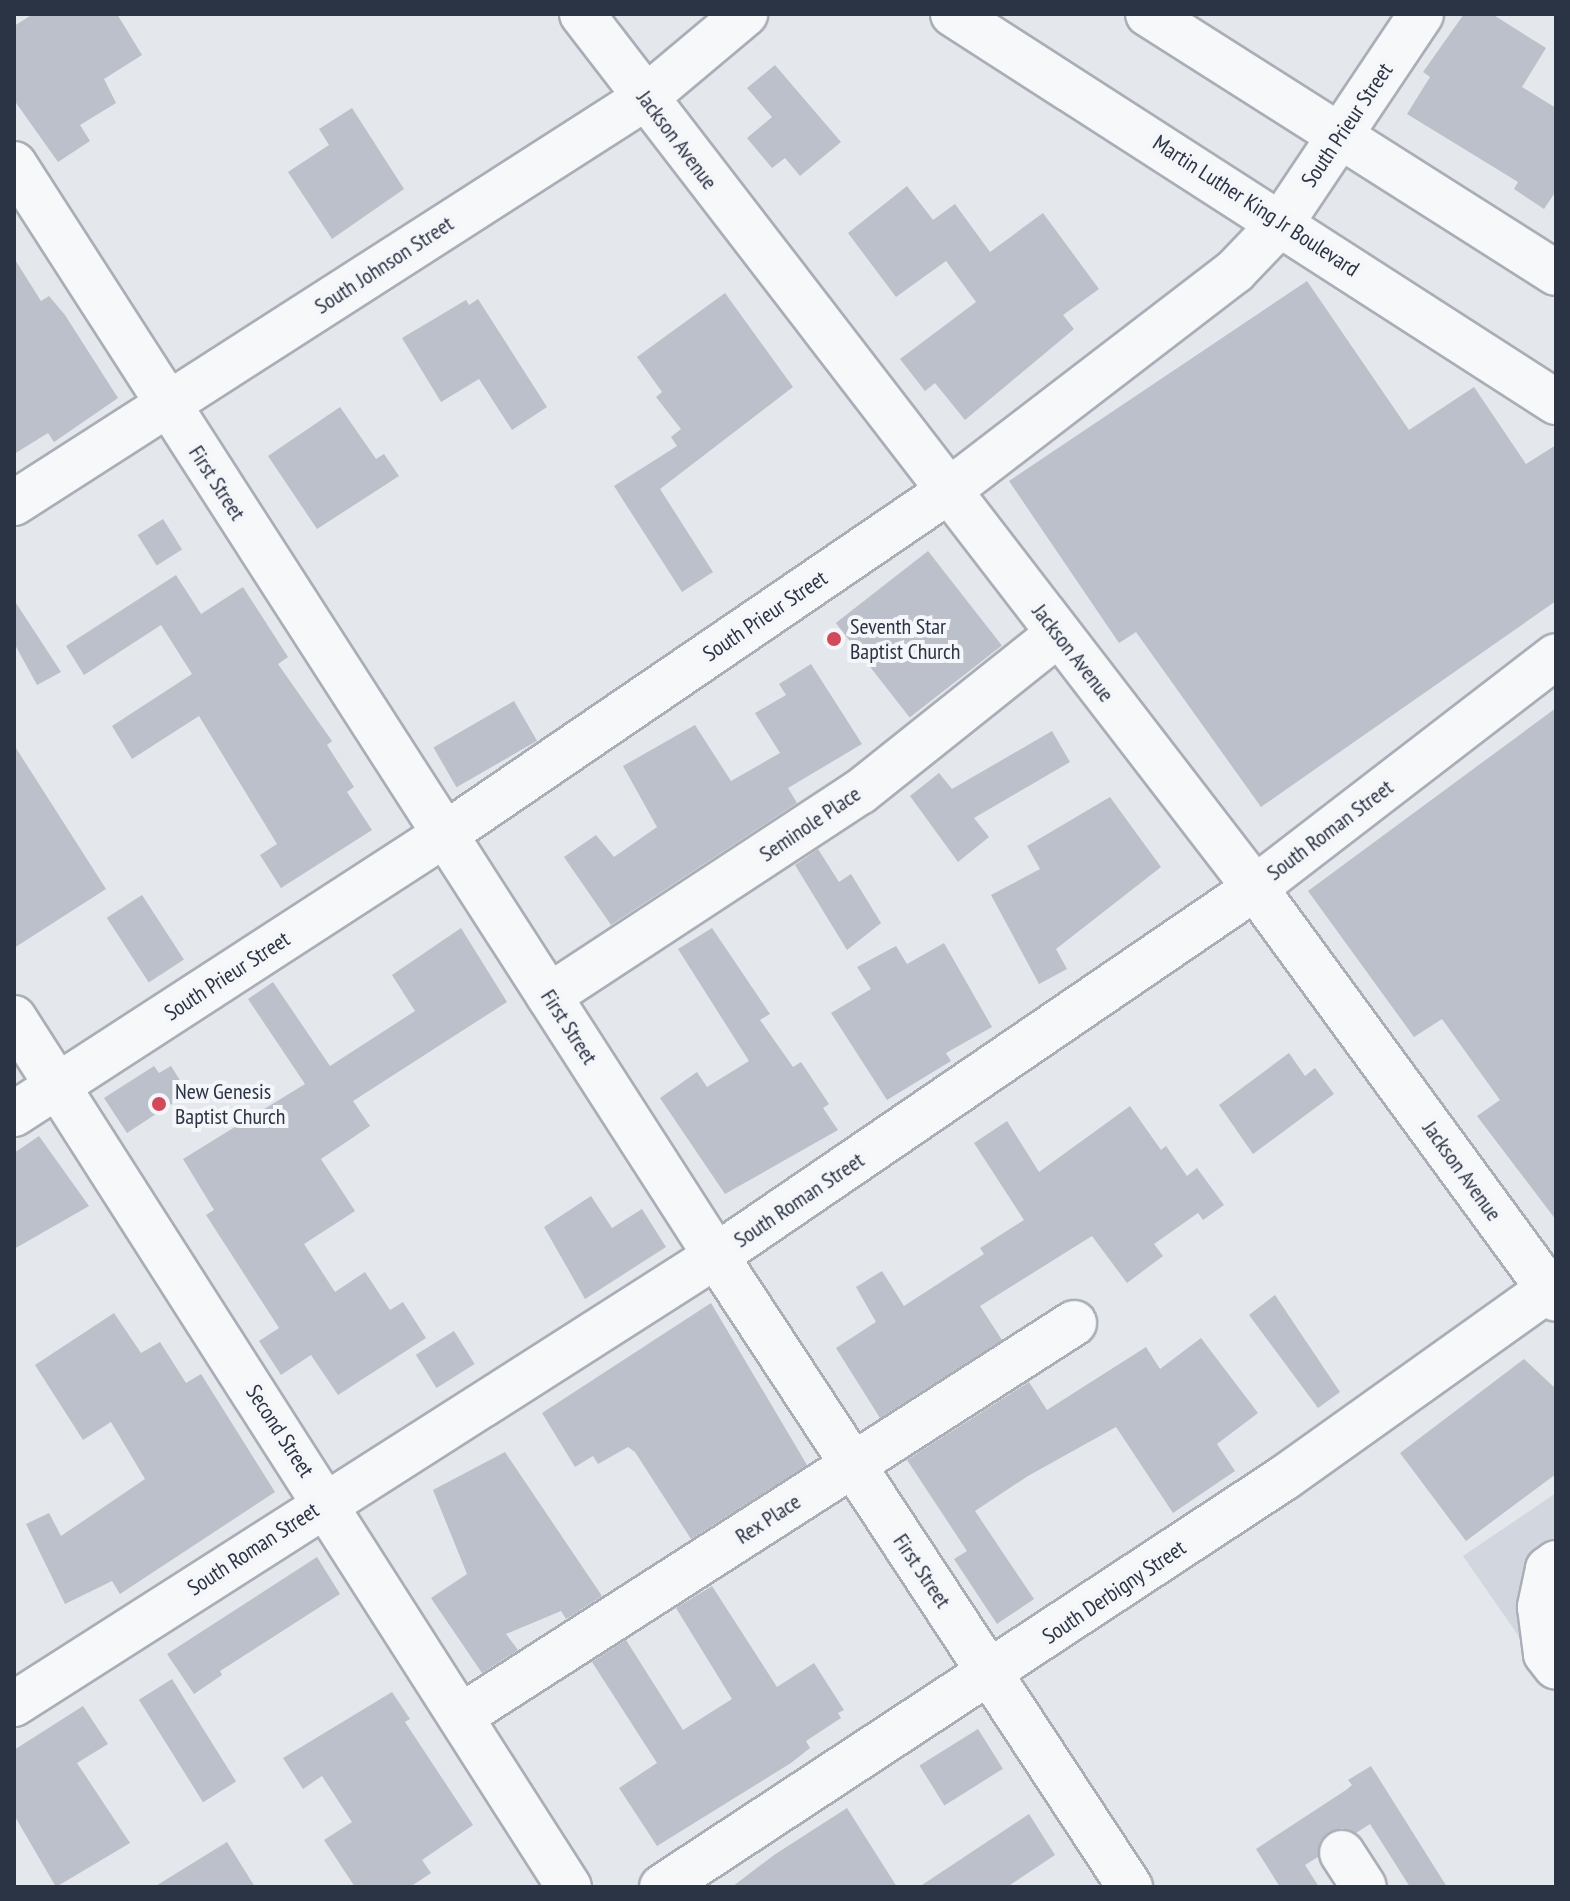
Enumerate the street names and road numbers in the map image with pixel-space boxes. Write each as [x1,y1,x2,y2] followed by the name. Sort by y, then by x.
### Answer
[1296,58,1398,192] street label: South Prieur Street
[631,85,723,195] street label: Jackson Avenue
[1148,130,1364,282] street label: Martin Luther King Jr Boulevard
[310,210,458,320] street label: South Johnson Street
[183,441,251,525] street label: First Street
[698,565,832,667] street label: South Prieur Street
[1026,599,1120,707] street label: Jackson Avenue
[1262,774,1398,886] street label: South Roman Street
[755,781,865,867] street label: Seminole Place
[159,926,295,1026] street label: South Prieur Street
[535,985,603,1069] street label: First Street
[1417,1116,1507,1226] street label: Jackson Avenue
[729,1147,869,1253] street label: South Roman Street
[240,1380,320,1482] street label: Second Street
[730,1488,806,1550] street label: Rex Place
[182,1497,324,1601] street label: South Roman Street
[888,1529,956,1613] street label: First Street
[1037,1534,1191,1650] street label: South Derbigny Street

